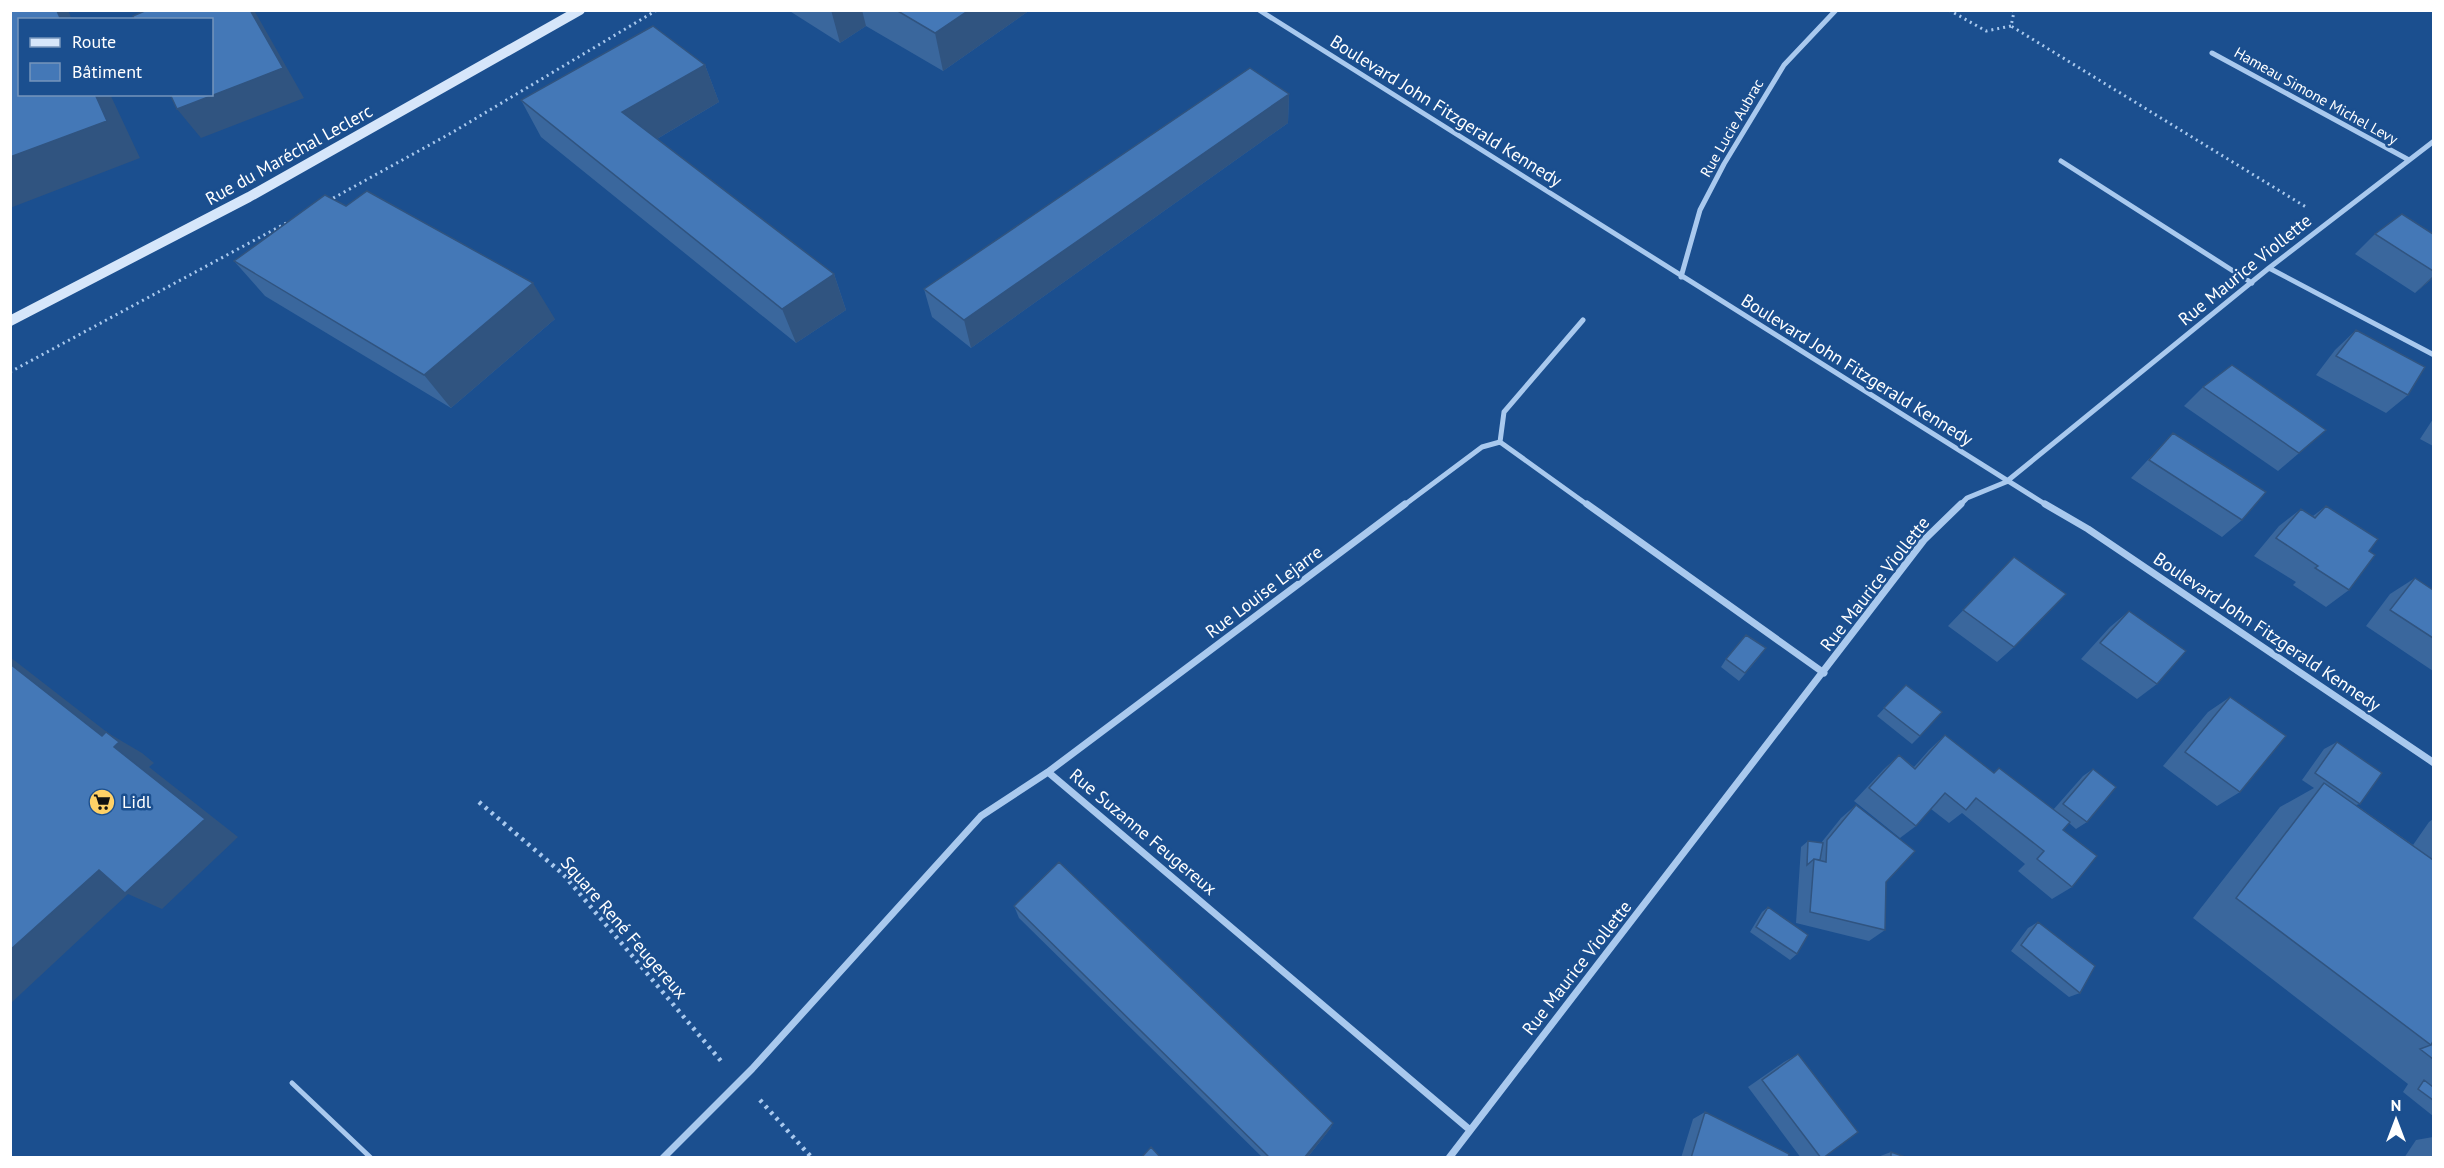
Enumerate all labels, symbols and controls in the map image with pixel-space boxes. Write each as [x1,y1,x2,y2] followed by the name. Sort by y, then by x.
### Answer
[18,18,213,96] legend
[1326,29,1567,192] street label: Boulevard John Fitzgerald Kennedy
[72,30,116,53] text: Route
[2231,43,2401,149] street label: Hameau Simone Michel Levy
[72,60,142,83] text: Bâtiment
[1696,75,1767,180] street label: Rue Lucie Aubrac
[201,99,376,210] street label: Rue du Maréchal Leclerc
[2173,209,2316,330] street label: Rue Maurice Viollette
[1737,288,1978,451] street label: Boulevard John Fitzgerald Kennedy
[1815,512,1934,656] street label: Rue Maurice Viollette
[1201,540,1327,643] street label: Rue Louise Lejarre
[2149,547,2386,717] street label: Boulevard John Fitzgerald Kennedy
[1065,763,1222,900] street label: Rue Suzanne Feugereux
[87,787,117,817] supermarket icon: Lidl
[122,790,152,813] place label: Lidl
[556,851,693,1004] street label: Square René Feugereux
[1517,896,1636,1040] street label: Rue Maurice Viollette
[2366,1090,2426,1150] north arrow
[2391,1095,2401,1115] text: N

